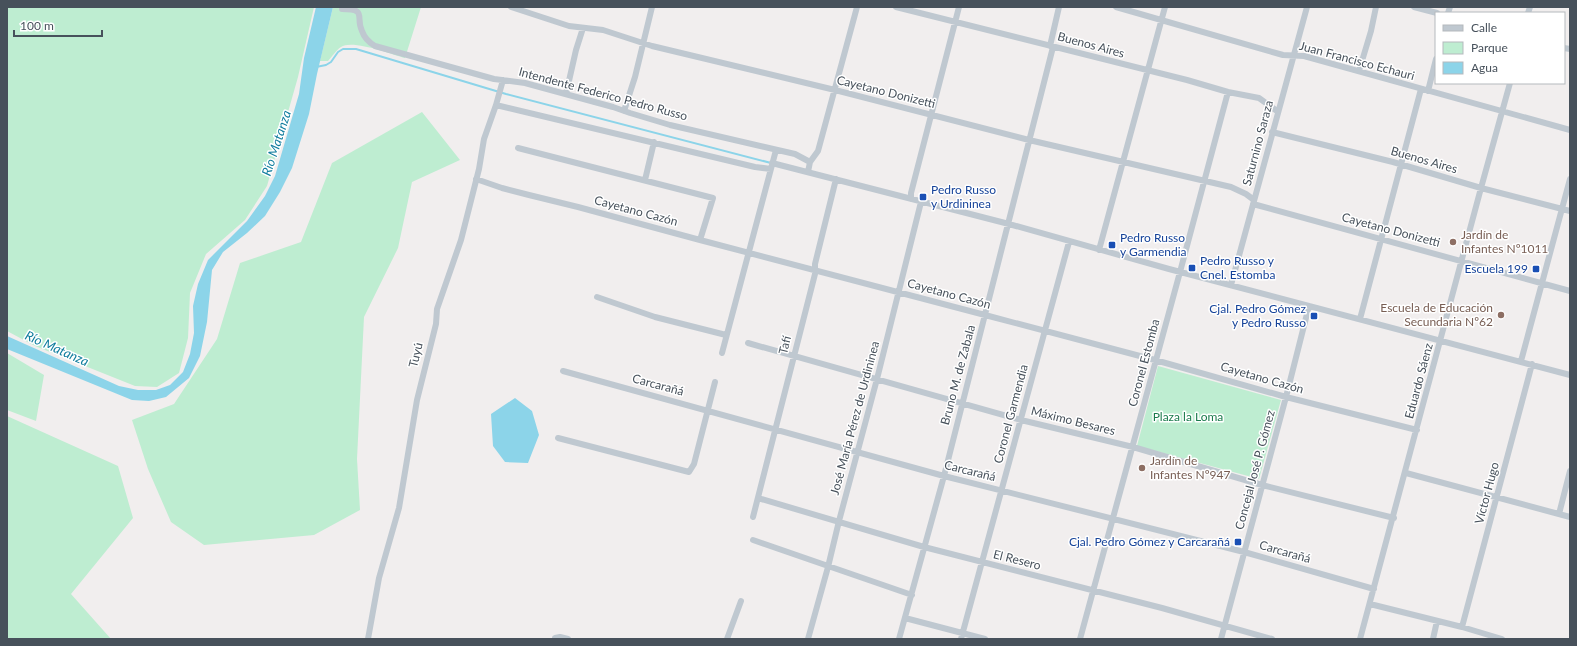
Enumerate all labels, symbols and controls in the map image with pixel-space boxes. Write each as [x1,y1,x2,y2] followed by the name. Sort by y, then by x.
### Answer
[14,12,102,38] scale bar
[1435,12,1565,84] legend
[20,18,54,33] text: 100 m
[1471,20,1497,35] text: Calle
[1056,28,1126,61] street label: Buenos Aires
[1298,38,1417,83] street label: Juan Francisco Echauri
[1471,40,1508,55] text: Parque
[1471,60,1498,75] text: Agua
[517,64,689,123] street label: Intendente Federico Pedro Russo
[835,72,937,111] street label: Cayetano Donizetti
[1239,98,1276,187] street label: Saturnino Saraza
[258,108,294,178] water label: Río Matanza
[1389,143,1459,176] street label: Buenos Aires
[931,182,996,211] place label: Pedro Russo y Urdininea
[593,192,679,229] street label: Cayetano Cazón
[918,192,928,202] marker: Pedro Russo y Urdininea
[1340,209,1442,250] street label: Cayetano Donizetti
[1461,227,1548,256] place label: Jardín de Infantes Nº1011
[1120,230,1187,259] place label: Pedro Russo y Garmendia
[1448,237,1458,247] marker: Jardín de Infantes Nº1011
[1107,240,1117,250] marker: Pedro Russo y Garmendia
[1200,253,1275,282] place label: Pedro Russo y Cnel. Estomba
[1464,261,1528,276] place label: Escuela 199
[1187,263,1197,273] marker: Pedro Russo y Cnel. Estomba
[1531,264,1541,274] marker: Escuela 199
[906,275,992,312] street label: Cayetano Cazón
[1380,300,1493,329] place label: Escuela de Educación Secundaria Nº62
[1209,301,1307,330] place label: Cjal. Pedro Gómez y Pedro Russo
[1496,310,1506,320] marker: Escuela de Educación Secundaria Nº62
[1309,311,1319,321] marker: Cjal. Pedro Gómez y Pedro Russo
[1125,317,1162,408] street label: Coronel Estomba
[937,323,978,427] street label: Bruno M. de Zabala
[23,327,92,369] water label: Río Matanza
[775,333,794,356] street label: Tafí
[827,339,882,496] street label: José María Pérez de Urdininea
[405,341,426,369] street label: Tuyú
[1401,341,1436,420] street label: Eduardo Sáenz
[1219,358,1305,397] street label: Cayetano Cazón
[990,363,1031,465] street label: Coronel Garmendia
[631,370,686,399] street label: Carcarañá
[1029,403,1117,438] street label: Máximo Besares
[1231,408,1278,531] street label: Concejal José P. Gómez
[1153,409,1223,424] park label: Plaza la Loma
[1150,453,1230,482] place label: Jardín de Infantes Nº947
[943,457,998,484] street label: Carcarañá
[1471,460,1502,525] street label: Víctor Hugo
[1137,463,1147,473] marker: Jardín de Infantes Nº947
[1069,534,1230,549] place label: Cjal. Pedro Gómez y Carcarañá
[1233,537,1243,547] marker: Cjal. Pedro Gómez y Carcarañá
[1258,537,1313,566] street label: Carcarañá
[992,546,1043,573] street label: El Resero

